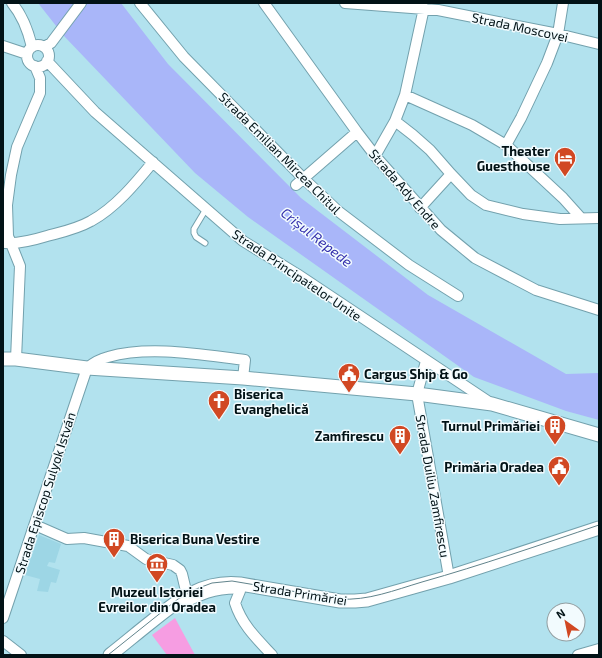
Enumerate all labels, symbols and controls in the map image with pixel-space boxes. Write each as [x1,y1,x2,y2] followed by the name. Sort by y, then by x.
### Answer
[470,9,570,45] street label: Strada Moscovei
[216,89,344,217] street label: Strada Emilian Mircea Chitul
[477,143,550,174] place label: Theater Guesthouse
[552,145,578,178] hotel icon: Theater Guesthouse
[366,146,444,232] street label: Strada Ady Endre
[277,204,356,271] water label: Crișul Repede
[229,226,365,324] street label: Strada Principatelor Unite
[336,361,362,394] public building icon: Cargus Ship & Go
[364,366,468,382] place label: Cargus Ship & Go
[234,386,309,417] place label: Biserica Evanghelică
[206,388,232,421] church icon: Biserica Evanghelică
[11,410,79,576] street label: Strada Episcop Sulyok István
[413,413,453,559] street label: Strada Duiliu Zamfirescu
[542,413,568,446] building icon: Turnul Primăriei
[442,418,540,434] place label: Turnul Primăriei
[387,423,413,456] building icon: Zamfirescu
[315,428,384,444] place label: Zamfirescu
[546,454,572,487] public building icon: Primăria Oradea
[444,459,544,475] place label: Primăria Oradea
[101,526,127,559] building icon: Biserica Buna Vestire
[130,531,260,547] place label: Biserica Buna Vestire
[144,551,170,584] museum icon: Muzeul Istoriei Evreilor din Oradea
[252,578,348,608] street label: Strada Primăriei
[98,584,216,615] place label: Muzeul Istoriei Evreilor din Oradea
[546,602,586,642] north arrow
[553,606,567,621] text: N

